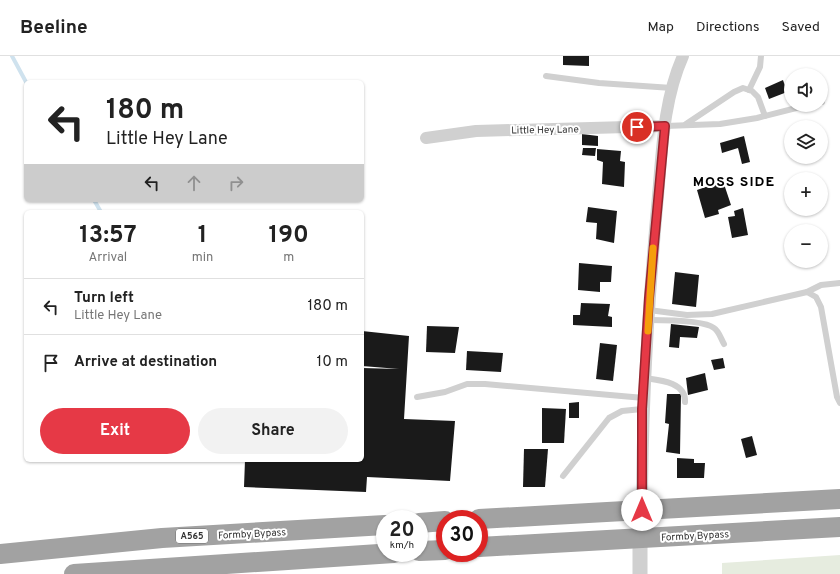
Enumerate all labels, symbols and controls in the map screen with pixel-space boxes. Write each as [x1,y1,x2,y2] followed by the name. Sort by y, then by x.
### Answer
[20,16,88,40] text: Beeline
[648,19,674,36] text: Map
[696,19,760,36] text: Directions
[782,19,820,36] text: Saved
[784,68,828,268] map controls
[784,68,828,112] button: sound
[106,93,184,129] text: 180 m
[40,96,92,148] icon: left
[620,110,654,144] pin
[626,116,648,138] icon: arrive
[784,120,828,164] button: layers
[511,123,579,138] street label: Little Hey Lane
[106,128,228,151] text: Little Hey Lane
[141,172,163,194] icon: left
[183,172,205,194] icon: ahead
[225,172,247,194] icon: right
[784,172,828,216] button: +
[693,174,775,191] district label: MOSS SIDE
[79,221,137,251] text: 13:57
[198,221,207,251] text: 1
[269,221,309,251] text: 190
[784,224,828,268] button: −
[88,250,127,266] text: Arrival
[192,250,213,266] text: min
[283,250,294,266] text: m
[74,289,134,308] text: Turn left
[40,296,62,318] icon: left
[308,297,348,316] text: 180 m
[74,308,162,324] text: Little Hey Lane
[40,352,62,374] icon: arrive
[74,353,217,372] text: Arrive at destination
[317,353,348,372] text: 10 m
[40,408,190,454] button: Exit
[198,408,348,454] button: Share
[621,489,663,531] position arrow
[436,510,488,562] speed limit sign: 30
[389,518,415,544] text: 20
[218,526,287,543] street label: Formby Bypass
[661,528,730,545] street label: Formby Bypass
[176,529,208,543] road number: A565
[390,539,414,552] text: km/h

